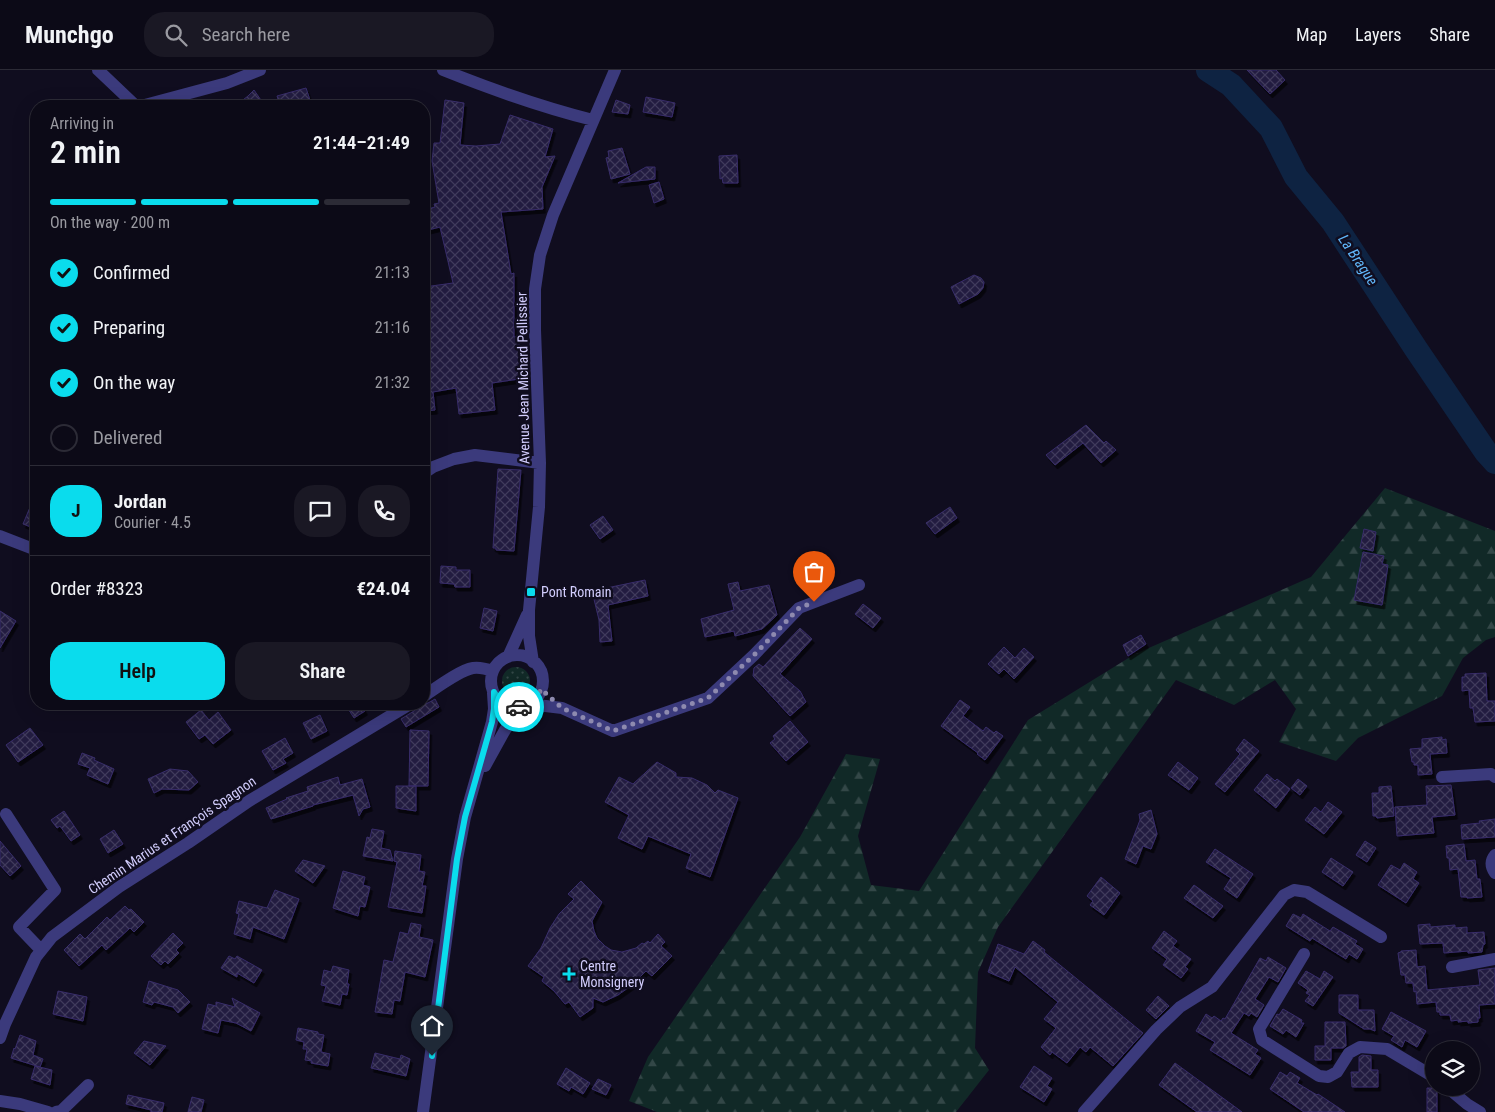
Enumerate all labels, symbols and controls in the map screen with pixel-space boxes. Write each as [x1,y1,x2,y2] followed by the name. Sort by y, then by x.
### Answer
[144,12,494,57] search box
[25,21,114,49] text: Munchgo
[162,21,190,49] icon: search
[202,23,290,46] text: Search here
[1296,24,1327,45] text: Map
[1355,24,1402,45] text: Layers
[1430,24,1470,45] text: Share
[50,114,114,133] text: Arriving in
[313,131,410,154] text: 21:44–21:49
[50,133,121,171] text: 2 min
[50,213,170,232] text: On the way · 200 m
[1334,231,1382,289] water label: La Brague
[50,259,78,287] icon: check
[93,261,170,284] text: Confirmed
[375,263,410,282] text: 21:13
[513,292,533,464] street label: Avenue Jean Michard Pellissier
[50,314,78,342] icon: check
[93,316,165,339] text: Preparing
[375,318,410,337] text: 21:16
[50,369,78,397] icon: check
[93,371,175,394] text: On the way
[375,373,410,392] text: 21:32
[93,426,162,449] text: Delivered
[294,485,346,537] button: chat
[358,485,410,537] button: phone
[114,490,167,513] text: Jordan
[71,499,81,522] text: J
[114,513,191,532] text: Courier · 4.5
[793,551,835,602] pin
[800,558,828,586] icon: bag
[50,577,143,600] text: Order #8323
[356,577,410,600] text: €24.04
[541,584,612,600] place label: Pont Romain
[525,586,537,598] marker: Pont Romain
[50,642,225,700] button: Help
[235,642,410,700] button: Share
[494,682,544,732] courier
[505,693,533,721] icon: car
[85,773,259,897] street label: Chemin Marius et François Spagnon
[580,958,645,990] place label: Centre Monsignery
[562,967,576,981] marker: Centre Monsignery
[411,1005,453,1056] pin
[418,1012,446,1040] icon: home
[1425,1041,1480,1096] map controls
[1425,1041,1480,1096] button: layers

